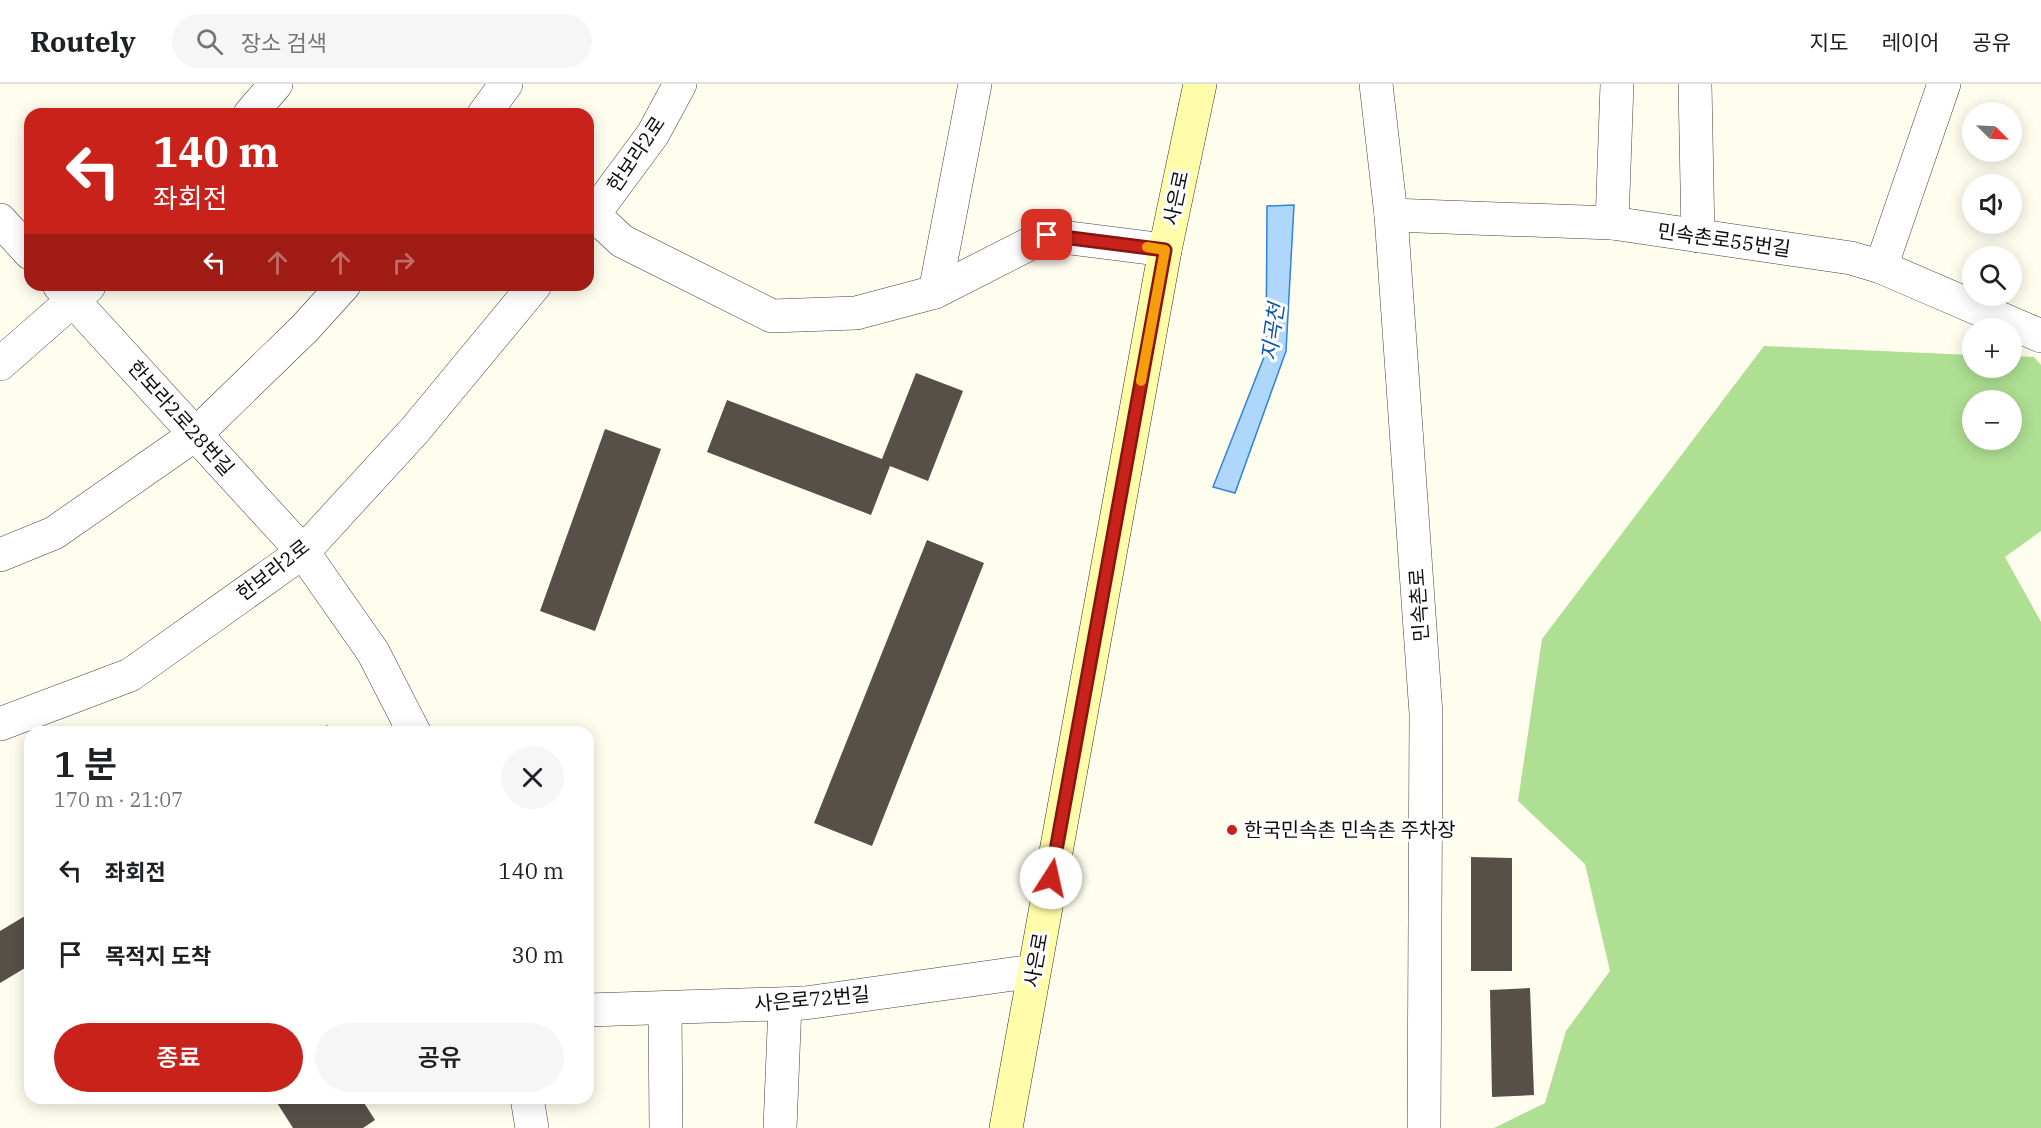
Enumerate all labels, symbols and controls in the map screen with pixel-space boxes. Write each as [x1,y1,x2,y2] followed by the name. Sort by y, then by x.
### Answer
[172,14,592,68] search box
[30,23,136,60] text: Routely
[193,25,226,58] icon: search
[241,28,327,57] text: 장소 검색
[1810,28,1848,56] text: 지도
[1881,28,1939,56] text: 레이어
[1972,28,2011,56] text: 공유
[1962,102,2022,162] north arrow
[1962,102,2022,450] map controls
[600,111,671,197] street label: 한보라2로
[153,124,279,179] text: 140 m
[54,132,132,210] icon: left
[1157,168,1194,228] street label: 사은로
[1962,174,2022,234] button: sound
[153,180,228,215] text: 좌회전
[1021,209,1072,260] pin
[1656,217,1792,262] street label: 민속촌로55번길
[1030,218,1063,251] icon: arrive
[198,246,231,279] icon: left
[261,246,294,279] icon: ahead
[324,246,357,279] icon: ahead
[387,246,420,279] icon: right
[1962,246,2022,306] button: search
[1254,299,1290,363] water label: 지곡천
[1962,318,2022,378] button: +
[122,354,240,481] street label: 한보라2로28번길
[1962,390,2022,450] button: −
[231,533,315,607] street label: 한보라2로
[1402,567,1435,643] street label: 민속촌로
[54,740,117,787] text: 1 분
[501,746,564,809] button: close
[54,786,183,813] text: 170 m · 21:07
[1244,816,1456,843] place label: 한국민속촌 민속촌 주차장
[1225,823,1239,837] marker: 한국민속촌 민속촌 주차장
[1019,846,1083,910] position arrow
[54,854,87,887] icon: left
[498,856,564,885] text: 140 m
[105,857,166,886] text: 좌회전
[1017,930,1054,989] street label: 사은로
[54,938,87,971] icon: arrive
[512,940,564,969] text: 30 m
[105,941,211,970] text: 목적지 도착
[753,980,871,1017] street label: 사은로72번길
[54,1023,303,1092] button: 종료
[315,1023,564,1092] button: 공유

